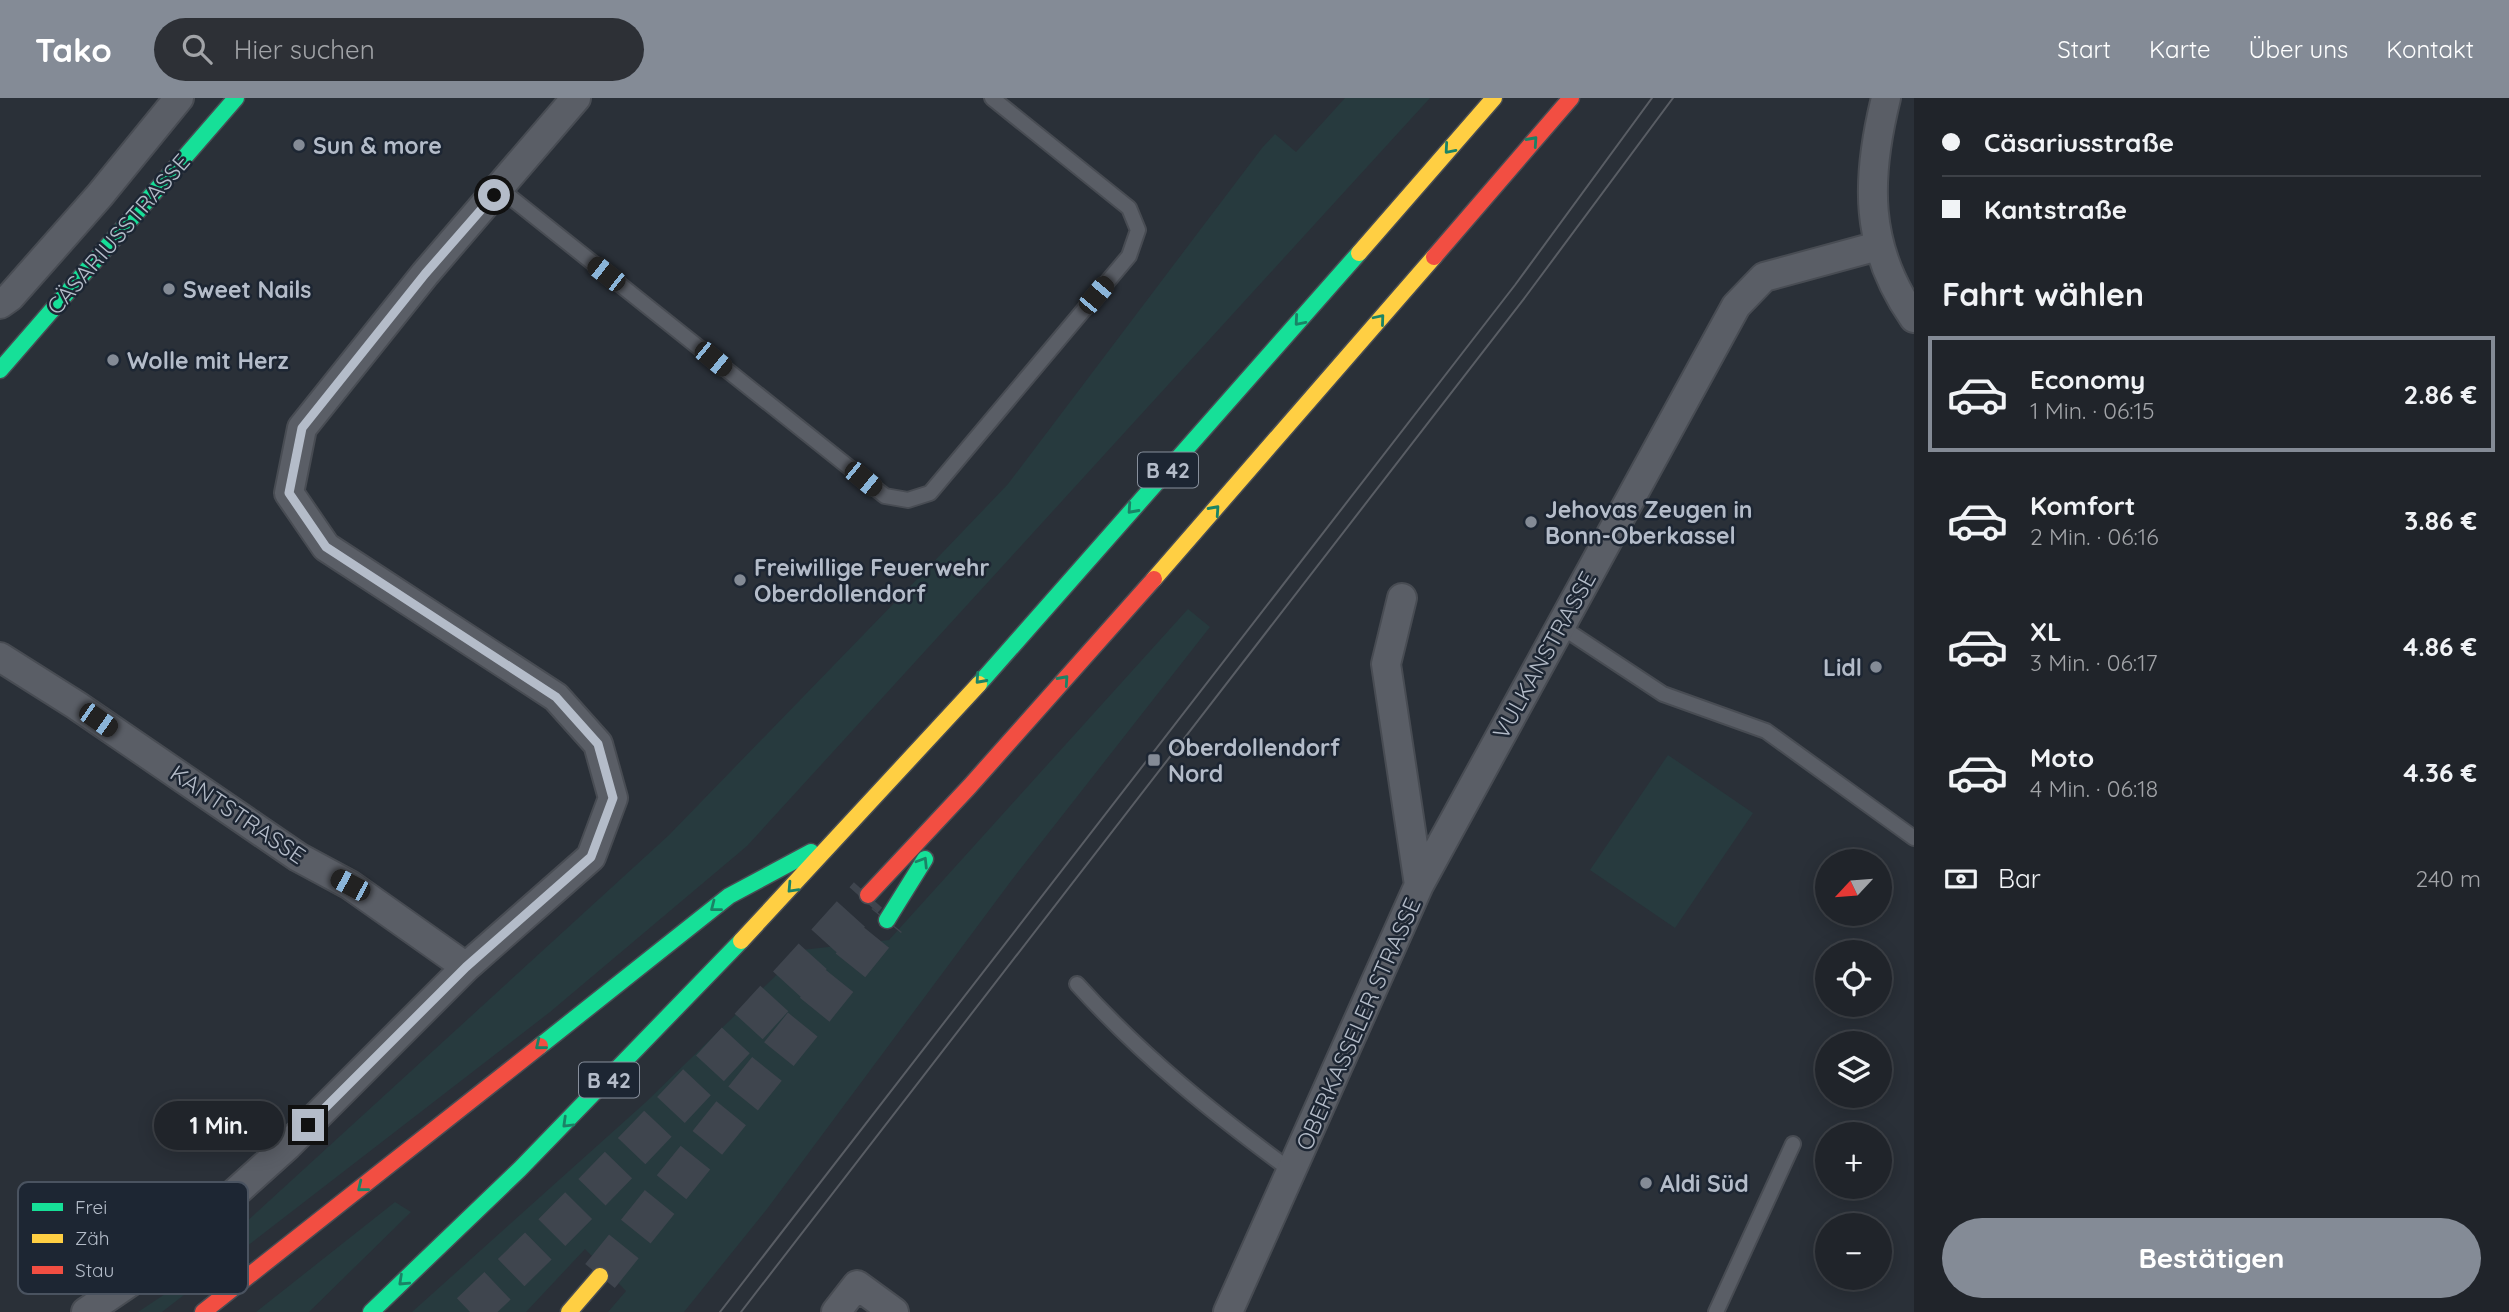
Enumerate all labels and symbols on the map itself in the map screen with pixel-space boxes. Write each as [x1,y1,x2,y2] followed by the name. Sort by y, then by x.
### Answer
[313,131,442,160] place label: Sun & more
[291,137,307,153] marker: Sun & more
[1525,137,1537,150] one-way arrow
[1445,141,1457,154] one-way arrow
[40,148,196,320] street label: CÄSARIUSSTRASSE
[478,179,510,211] route start
[583,253,630,295] car
[1075,272,1118,318] car
[183,275,311,304] place label: Sweet Nails
[161,281,177,297] marker: Sweet Nails
[1295,312,1307,325] one-way arrow
[1372,314,1384,327] one-way arrow
[691,338,736,380] car
[127,346,289,375] place label: Wolle mit Herz
[105,352,121,368] marker: Wolle mit Herz
[1138,452,1198,488] road number: B 42
[841,458,886,500] car
[1545,495,1753,550] place label: Jehovas Zeugen in Bonn-Oberkassel
[1128,501,1141,514] one-way arrow
[1207,505,1220,518] one-way arrow
[1523,514,1539,530] marker: Jehovas Zeugen in Bonn-Oberkassel
[754,553,989,608] place label: Freiwillige Feuerwehr Oberdollendorf
[1486,566,1602,744] street label: VULKANSTRASSE
[732,572,748,588] marker: Freiwillige Feuerwehr Oberdollendorf
[1823,653,1862,682] place label: Lidl
[1868,659,1884,675] marker: Lidl
[976,671,989,684] one-way arrow
[1056,675,1069,688] one-way arrow
[75,699,122,741] car
[1168,733,1340,788] place label: Oberdollendorf Nord
[1146,752,1162,768] marker: Oberdollendorf Nord
[165,758,311,870] street label: KANTSTRASSE
[1815,849,1892,926] north arrow
[915,856,928,869] one-way arrow
[327,866,374,904] car
[787,880,800,893] one-way arrow
[1289,893,1427,1155] street label: OBERKASSELER STRASSE
[710,899,723,912] one-way arrow
[535,1037,547,1050] one-way arrow
[579,1062,639,1098] road number: B 42
[154,1100,284,1150] callout: 1 Min.
[292,1109,324,1141] route end
[562,1114,575,1127] one-way arrow
[1660,1169,1749,1198] place label: Aldi Süd
[1638,1175,1654,1191] marker: Aldi Süd
[357,1179,370,1192] one-way arrow
[18,1182,248,1294] legend
[75,1195,107,1219] text: Frei
[75,1226,110,1250] text: Zäh
[75,1258,114,1282] text: Stau
[398,1273,411,1286] one-way arrow

